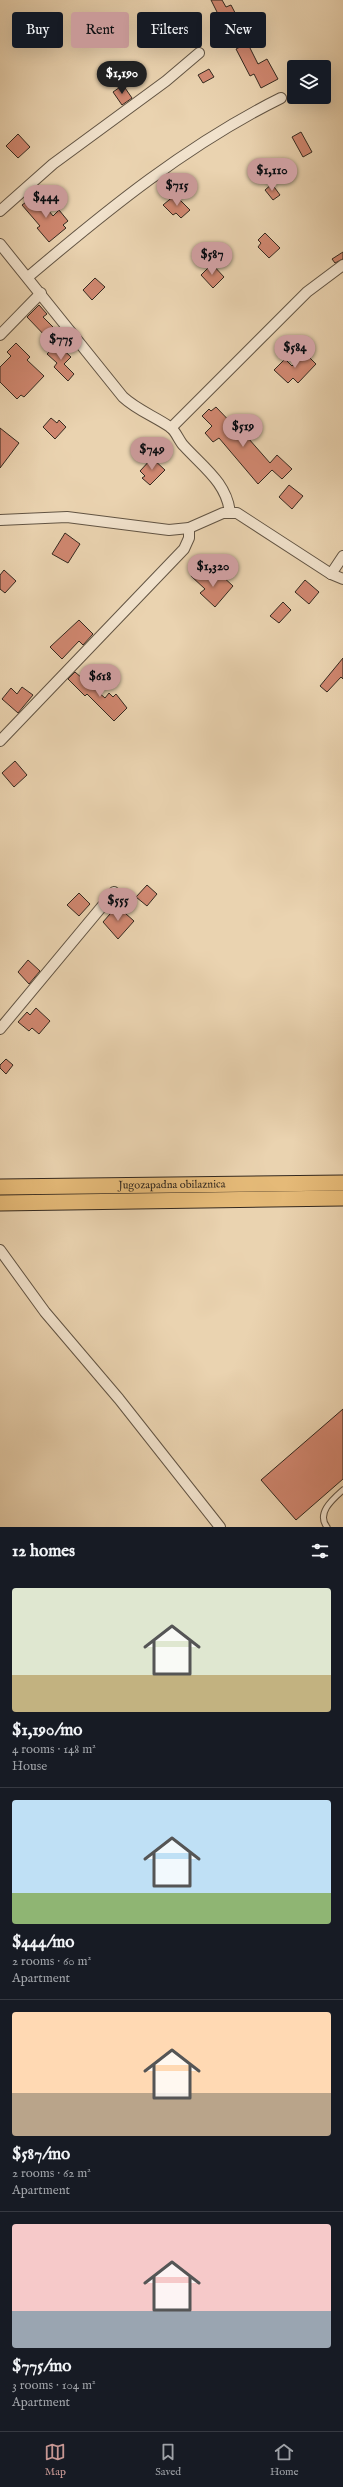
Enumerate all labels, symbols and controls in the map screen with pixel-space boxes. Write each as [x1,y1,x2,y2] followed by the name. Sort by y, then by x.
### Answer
[12,12,63,48] chip: Buy
[71,12,129,48] chip: Rent
[137,12,202,48] chip: Filters
[210,12,266,48] chip: New
[287,60,331,104] map controls
[287,60,331,104] button: layers
[89,61,155,95] pin: $1,190
[106,65,138,82] text: $1,190
[239,158,305,192] pin: $1,110
[256,162,288,179] text: $1,110
[153,173,201,207] pin: $715
[166,177,188,194] text: $715
[22,185,70,219] pin: $444
[33,189,59,206] text: $444
[188,242,236,276] pin: $587
[200,246,224,263] text: $587
[37,327,85,361] pin: $775
[49,331,73,348] text: $775
[271,335,319,369] pin: $584
[283,339,307,356] text: $584
[219,414,267,448] pin: $519
[232,418,254,435] text: $519
[128,437,176,471] pin: $749
[139,441,165,458] text: $749
[180,554,246,588] pin: $1,320
[197,558,229,575] text: $1,320
[76,664,124,698] pin: $618
[89,668,111,685] text: $618
[94,888,142,922] pin: $555
[107,892,129,909] text: $555
[116,1177,226,1193] street label: Jugozapadna obilaznica
[309,1540,331,1562] icon: filters
[12,1541,75,1562] text: 12 homes
[136,1614,208,1686] icon: home
[12,1720,82,1741] text: $1,190/mo
[12,1741,96,1758] text: 4 rooms · 148 m²
[12,1758,47,1775] text: House
[136,1826,208,1898] icon: home
[12,1932,74,1953] text: $444/mo
[12,1953,91,1970] text: 2 rooms · 60 m²
[12,1970,70,1987] text: Apartment
[136,2038,208,2110] icon: home
[12,2144,70,2165] text: $587/mo
[12,2165,91,2182] text: 2 rooms · 62 m²
[12,2182,70,2199] text: Apartment
[136,2250,208,2322] icon: home
[12,2356,72,2377] text: $775/mo
[12,2377,96,2394] text: 3 rooms · 104 m²
[12,2394,70,2411] text: Apartment
[44,2441,66,2479] tab: Map
[155,2441,181,2479] tab: Saved
[270,2441,299,2479] tab: Home

